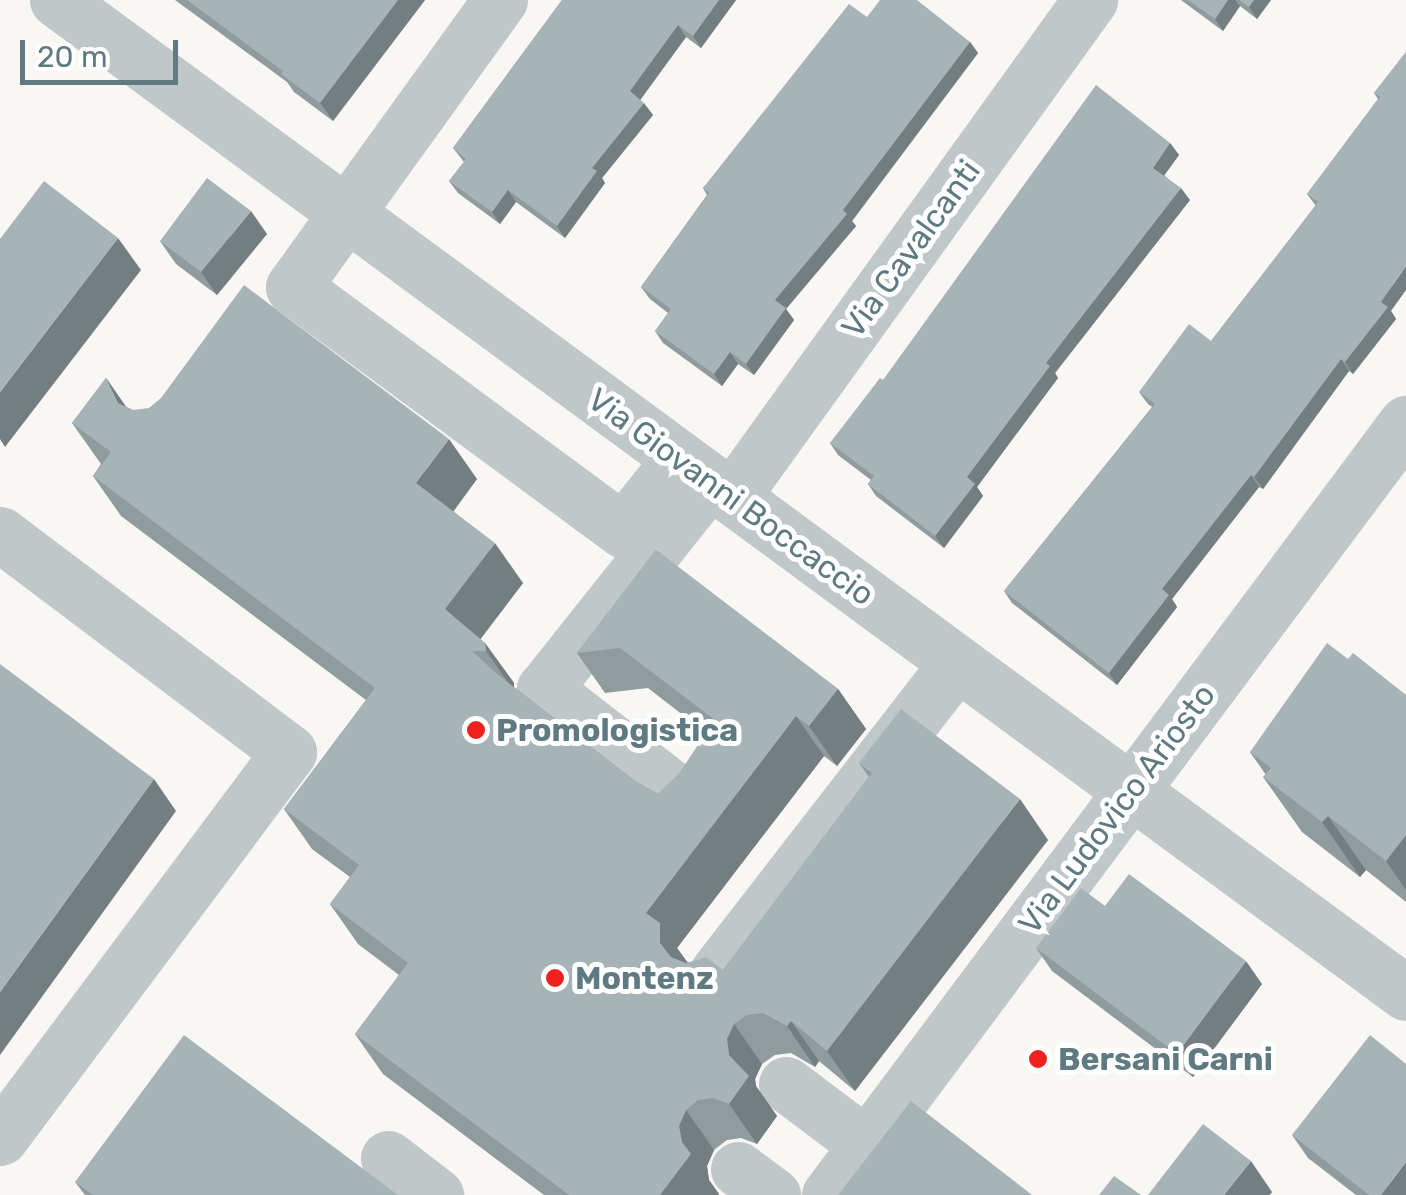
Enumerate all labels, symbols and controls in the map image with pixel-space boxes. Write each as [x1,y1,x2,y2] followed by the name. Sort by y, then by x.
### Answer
[25,20,182,82] scale bar
[37,39,108,75] text: 20 m
[834,153,988,345] street label: Via Cavalcanti
[580,380,882,614] street label: Via Giovanni Boccaccio
[1010,676,1224,942] street label: Via Ludovico Ariosto
[496,711,738,749] place label: Promologistica
[465,719,487,741] marker: Promologistica
[575,959,714,997] place label: Montenz
[544,967,566,989] marker: Montenz
[1058,1040,1273,1078] place label: Bersani Carni
[1027,1048,1049,1070] marker: Bersani Carni

